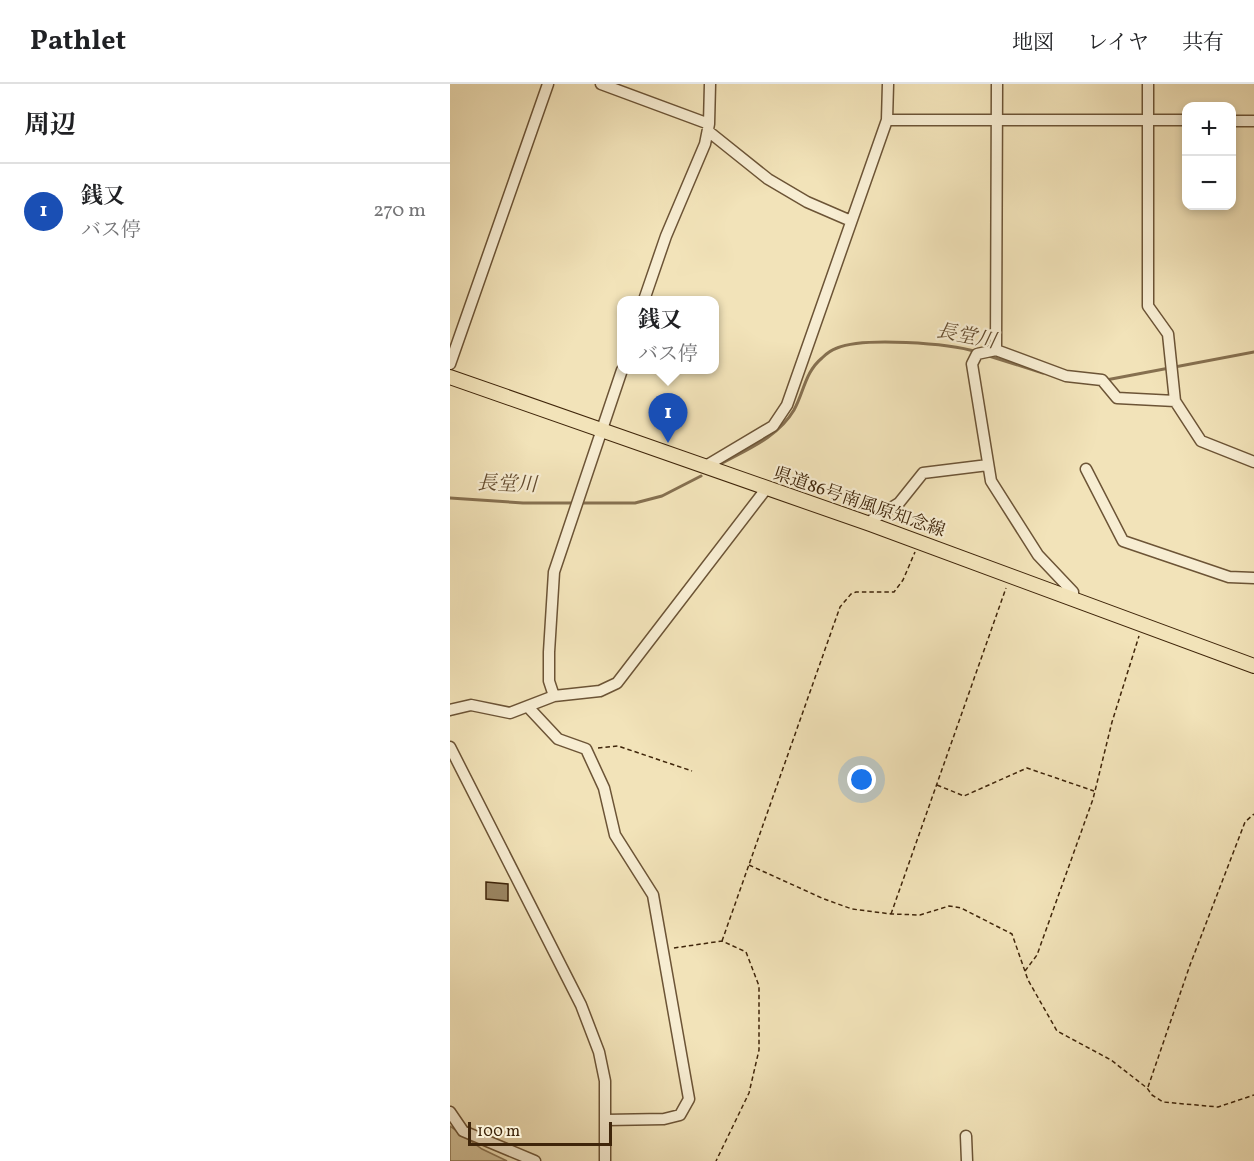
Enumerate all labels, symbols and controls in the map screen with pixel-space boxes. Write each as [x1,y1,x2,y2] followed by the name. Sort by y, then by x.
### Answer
[30,22,126,61] text: Pathlet
[1012,29,1054,58] text: 地図
[1087,29,1149,58] text: レイヤ
[1182,29,1224,58] text: 共有
[1182,102,1236,210] map controls
[1182,102,1236,156] button: +
[24,108,76,144] text: 周辺
[1182,156,1236,210] button: −
[81,182,125,213] text: 銭又
[39,197,48,225] text: 1
[373,197,426,225] text: 270 m
[81,217,141,245] text: バス停
[617,296,719,374] popup
[638,306,682,337] text: 銭又
[934,318,1000,357] water label: 長堂川
[638,341,698,369] text: バス停
[648,394,688,443] pin: 1
[770,462,948,544] street label: 県道86号南風原知念線
[477,470,539,500] water label: 長堂川
[847,765,876,794] your location
[468,1119,612,1146] scale bar
[477,1121,520,1143] text: 100 m

